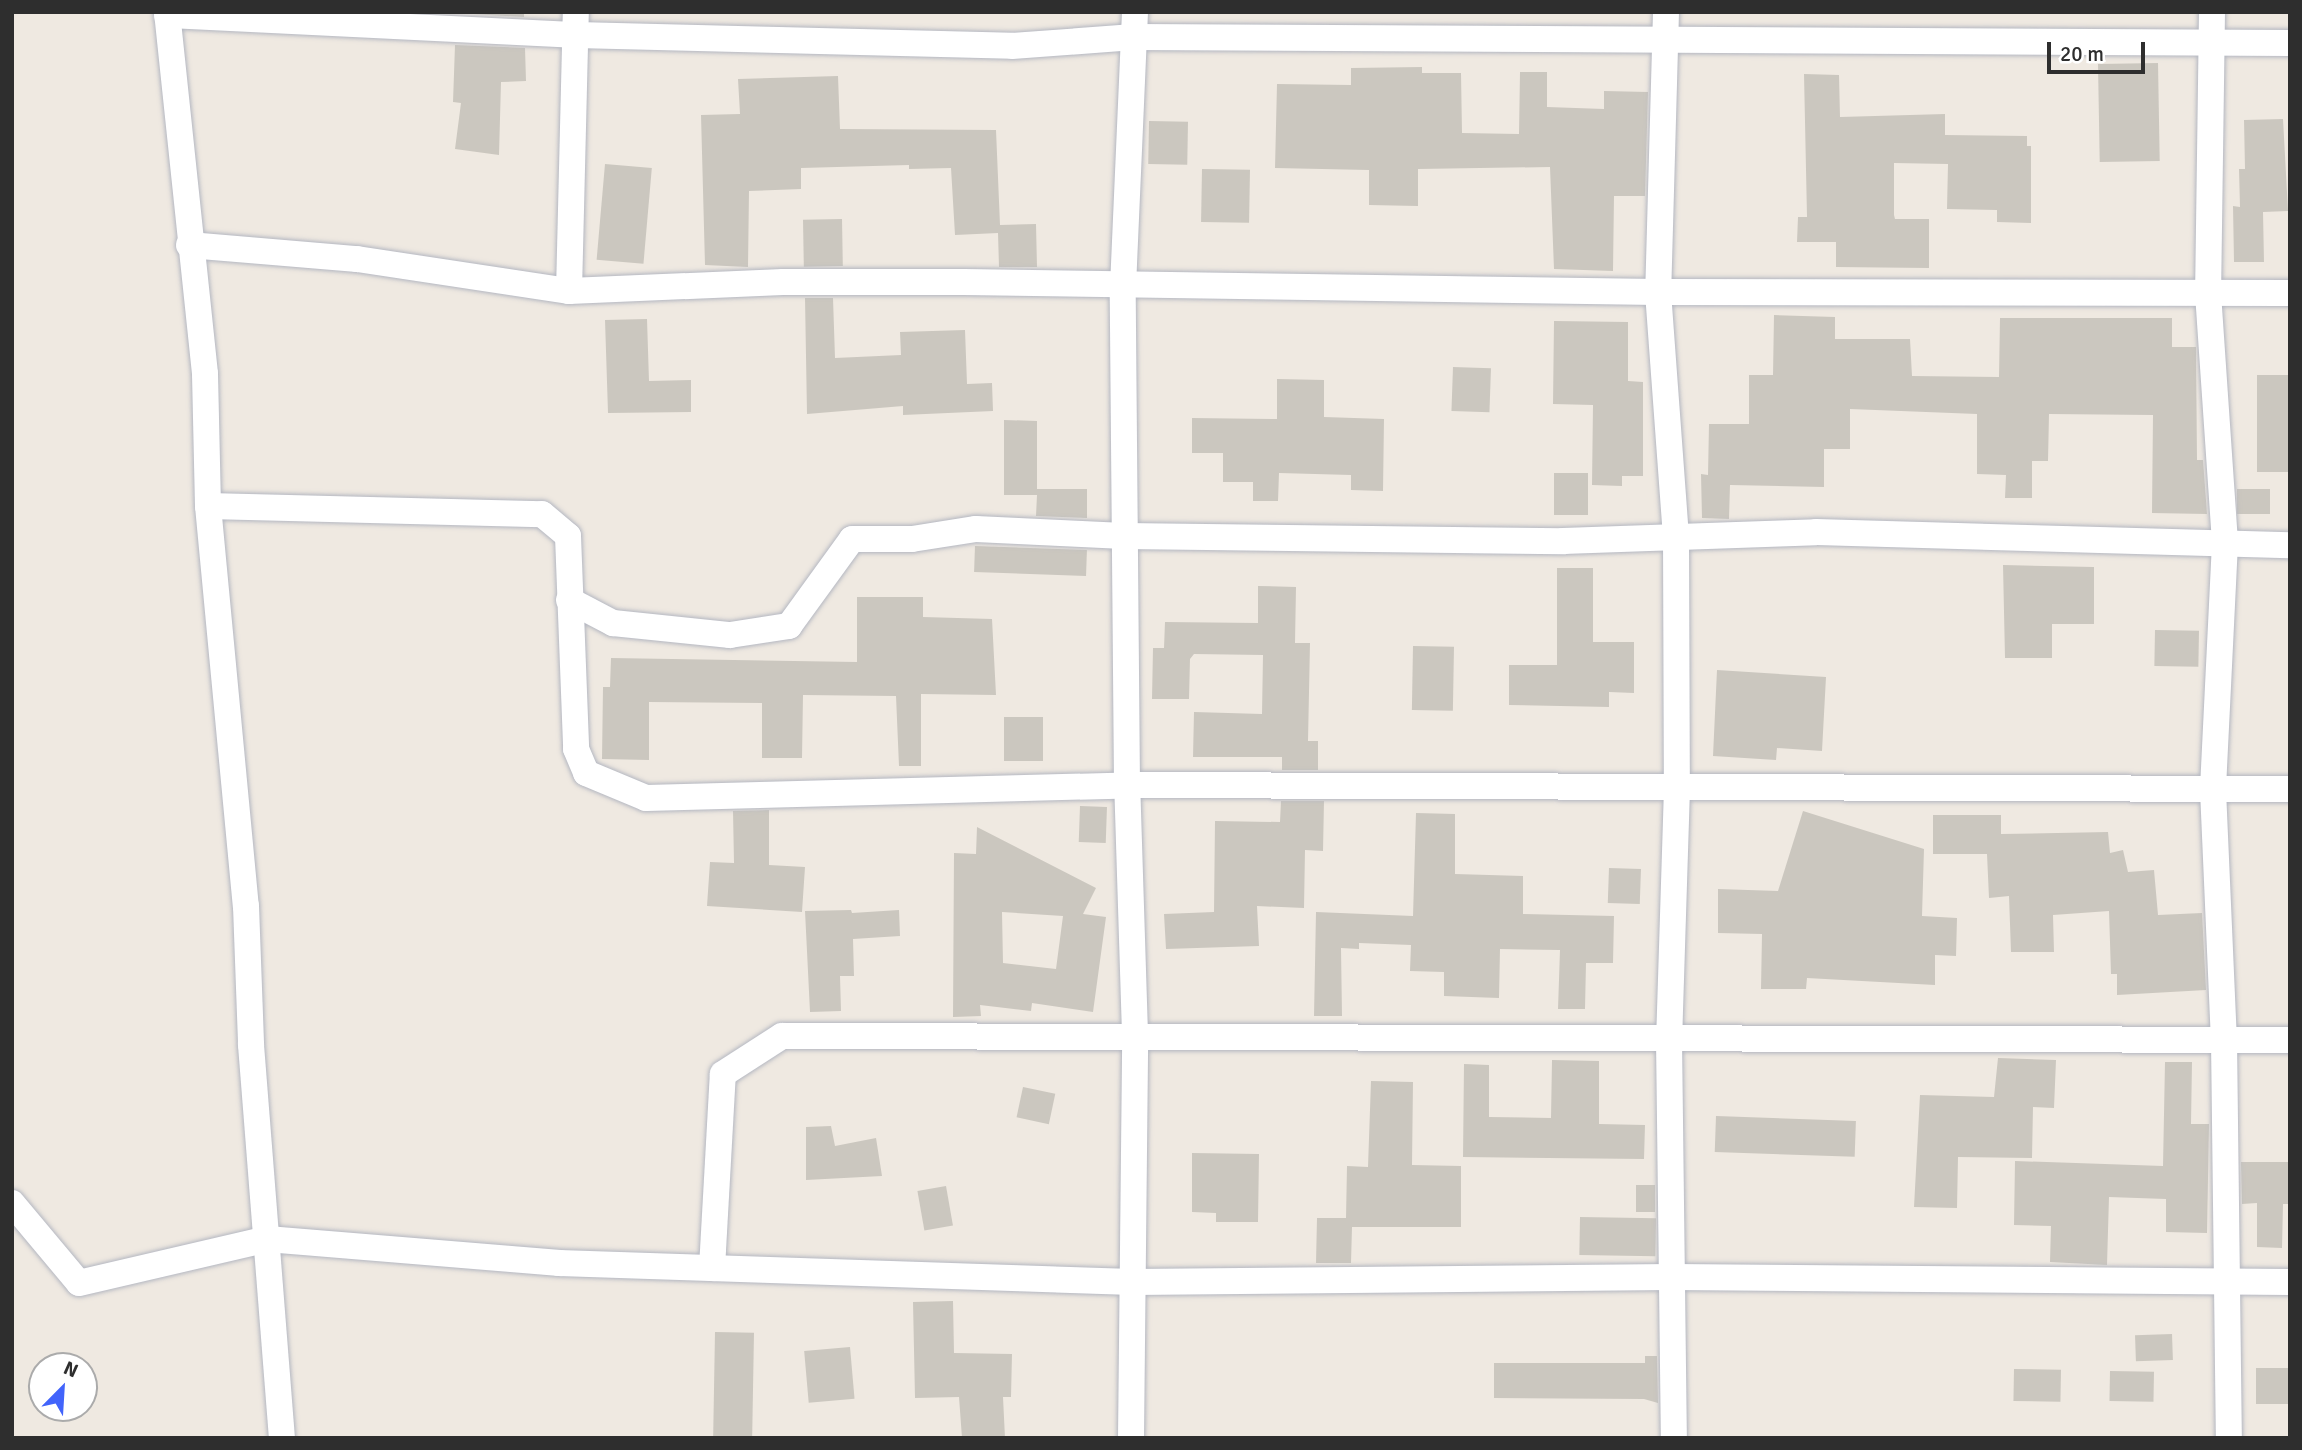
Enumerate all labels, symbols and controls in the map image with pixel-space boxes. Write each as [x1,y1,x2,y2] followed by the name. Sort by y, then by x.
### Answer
[2050,28,2148,72] scale bar
[2060,41,2104,67] text: 20 m
[28,1352,98,1422] north arrow
[60,1356,82,1383] text: N

